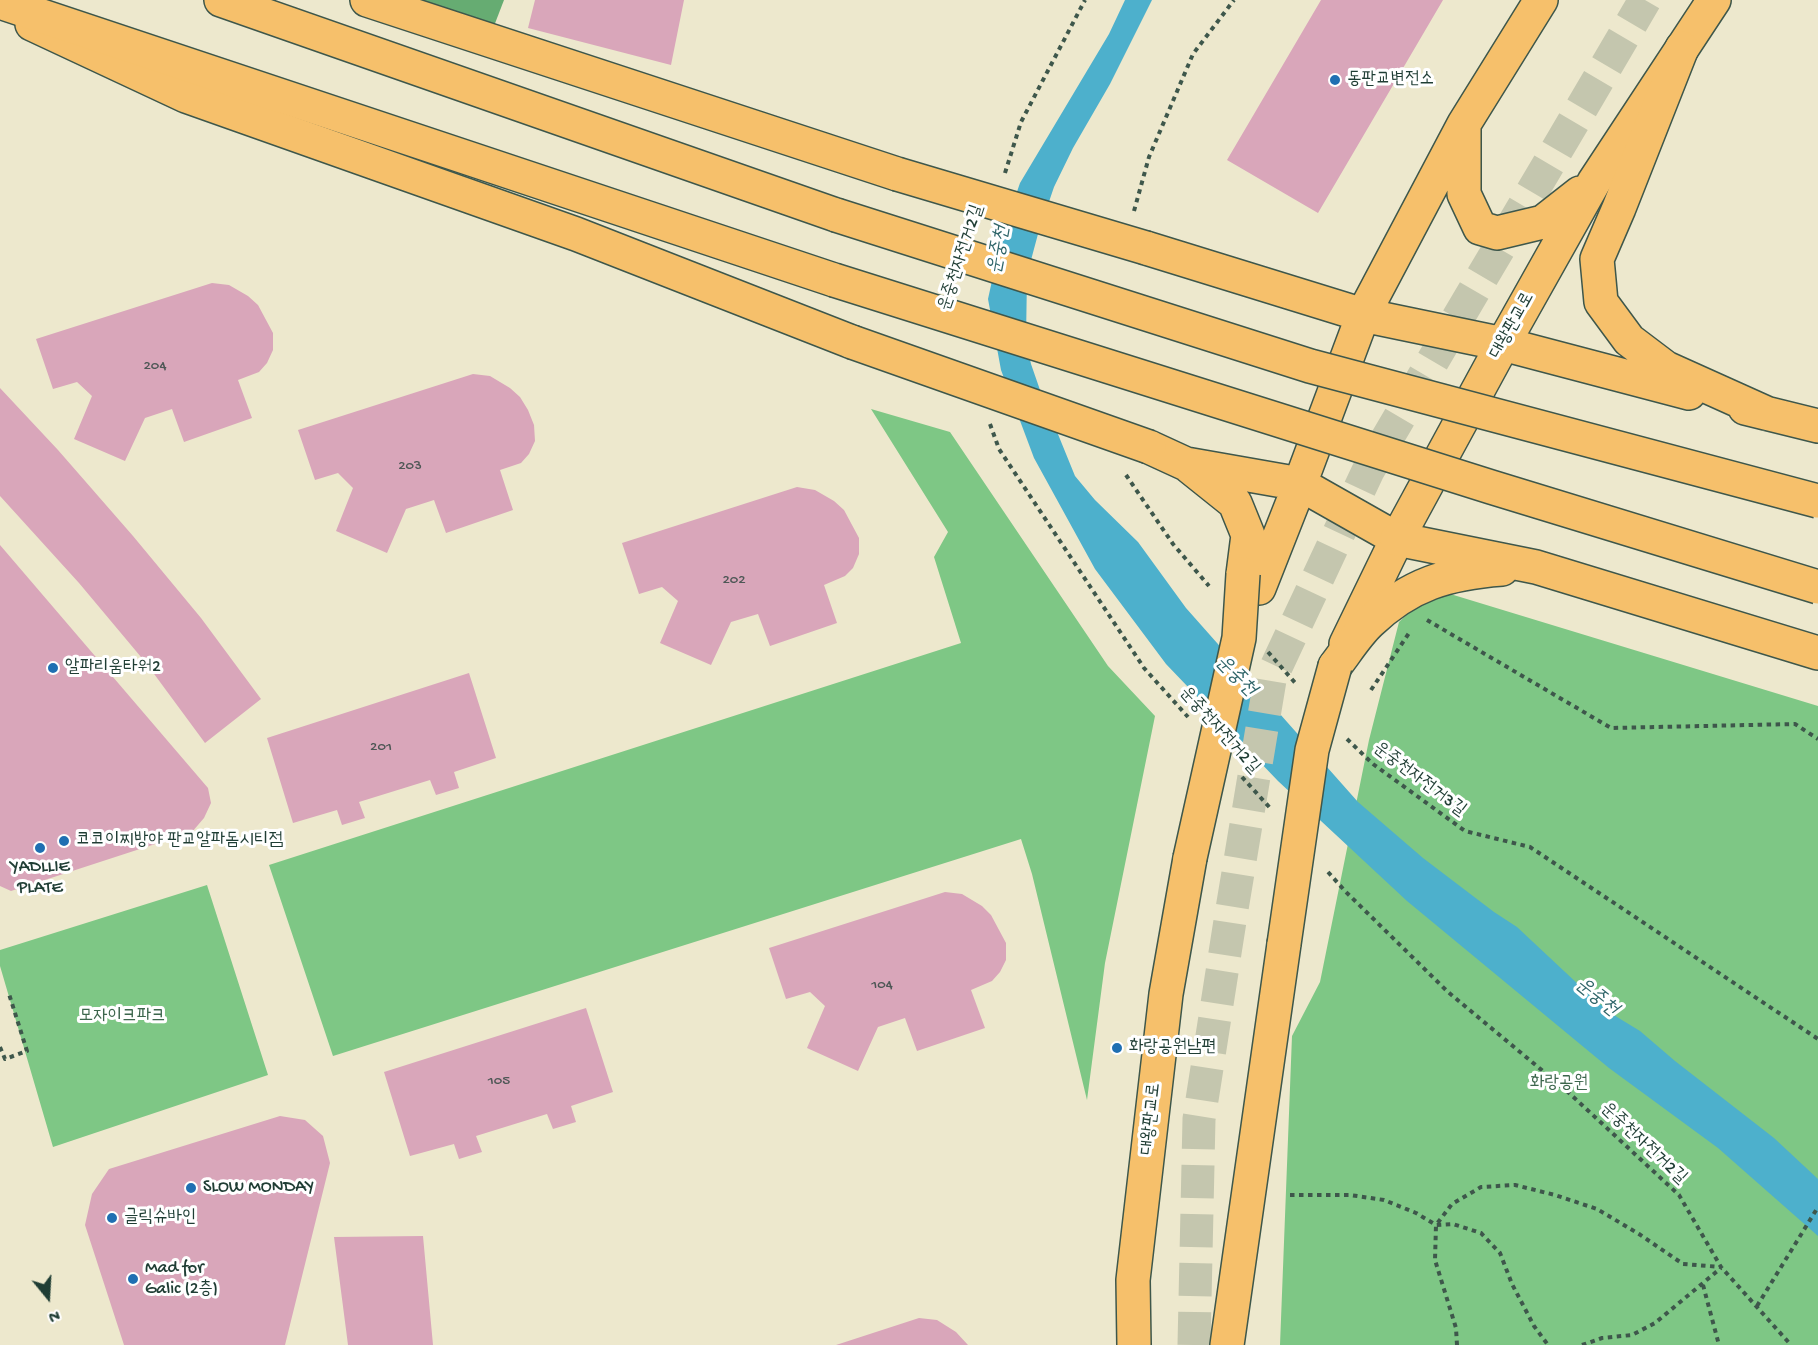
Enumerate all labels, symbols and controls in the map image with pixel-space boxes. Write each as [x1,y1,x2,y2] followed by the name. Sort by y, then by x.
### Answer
[1347,69,1434,91] place label: 동판교변전소
[1328,73,1342,87] marker: 동판교변전소
[935,202,989,314] street label: 운중천자전거2길
[984,224,1016,276] water label: 운중천
[1486,289,1540,363] street label: 대왕판교로
[144,358,166,376] house number: 204
[398,458,422,476] house number: 203
[722,572,746,590] house number: 202
[1209,651,1261,703] water label: 운중천
[65,657,161,679] place label: 알파리움타워2
[46,661,60,675] marker: 알파리움타워2
[1174,683,1264,779] street label: 운중천자전거2길
[1368,738,1470,822] street label: 운중천자전거3길
[370,739,392,757] house number: 201
[76,830,283,852] place label: 코코이찌방야 판교알파돔시티점
[57,834,71,848] marker: 코코이찌방야 판교알파돔시티점
[33,841,47,855] marker: YADLLIE PLATE
[10,857,70,900] place label: YADLLIE PLATE
[1570,973,1622,1023] water label: 운중천
[871,977,893,995] house number: 104
[79,1006,165,1028] park label: 모자이크파크
[1129,1037,1216,1059] place label: 화랑공원남편
[1110,1041,1124,1055] marker: 화랑공원남편
[488,1073,510,1091] house number: 105
[1530,1073,1588,1095] park label: 화랑공원
[1137,1082,1167,1156] street label: 대왕판교로
[1595,1099,1691,1189] street label: 운중천자전거2길
[203,1177,314,1199] place label: SLOW MONDAY
[184,1181,198,1195] marker: SLOW MONDAY
[124,1207,196,1229] place label: 글릭슈바인
[105,1211,119,1225] marker: 글릭슈바인
[145,1258,218,1300] place label: Mad for Galic (2층)
[18,1267,78,1327] north arrow
[126,1272,140,1286] marker: Mad for Galic (2층)
[46,1304,62,1325] text: N

